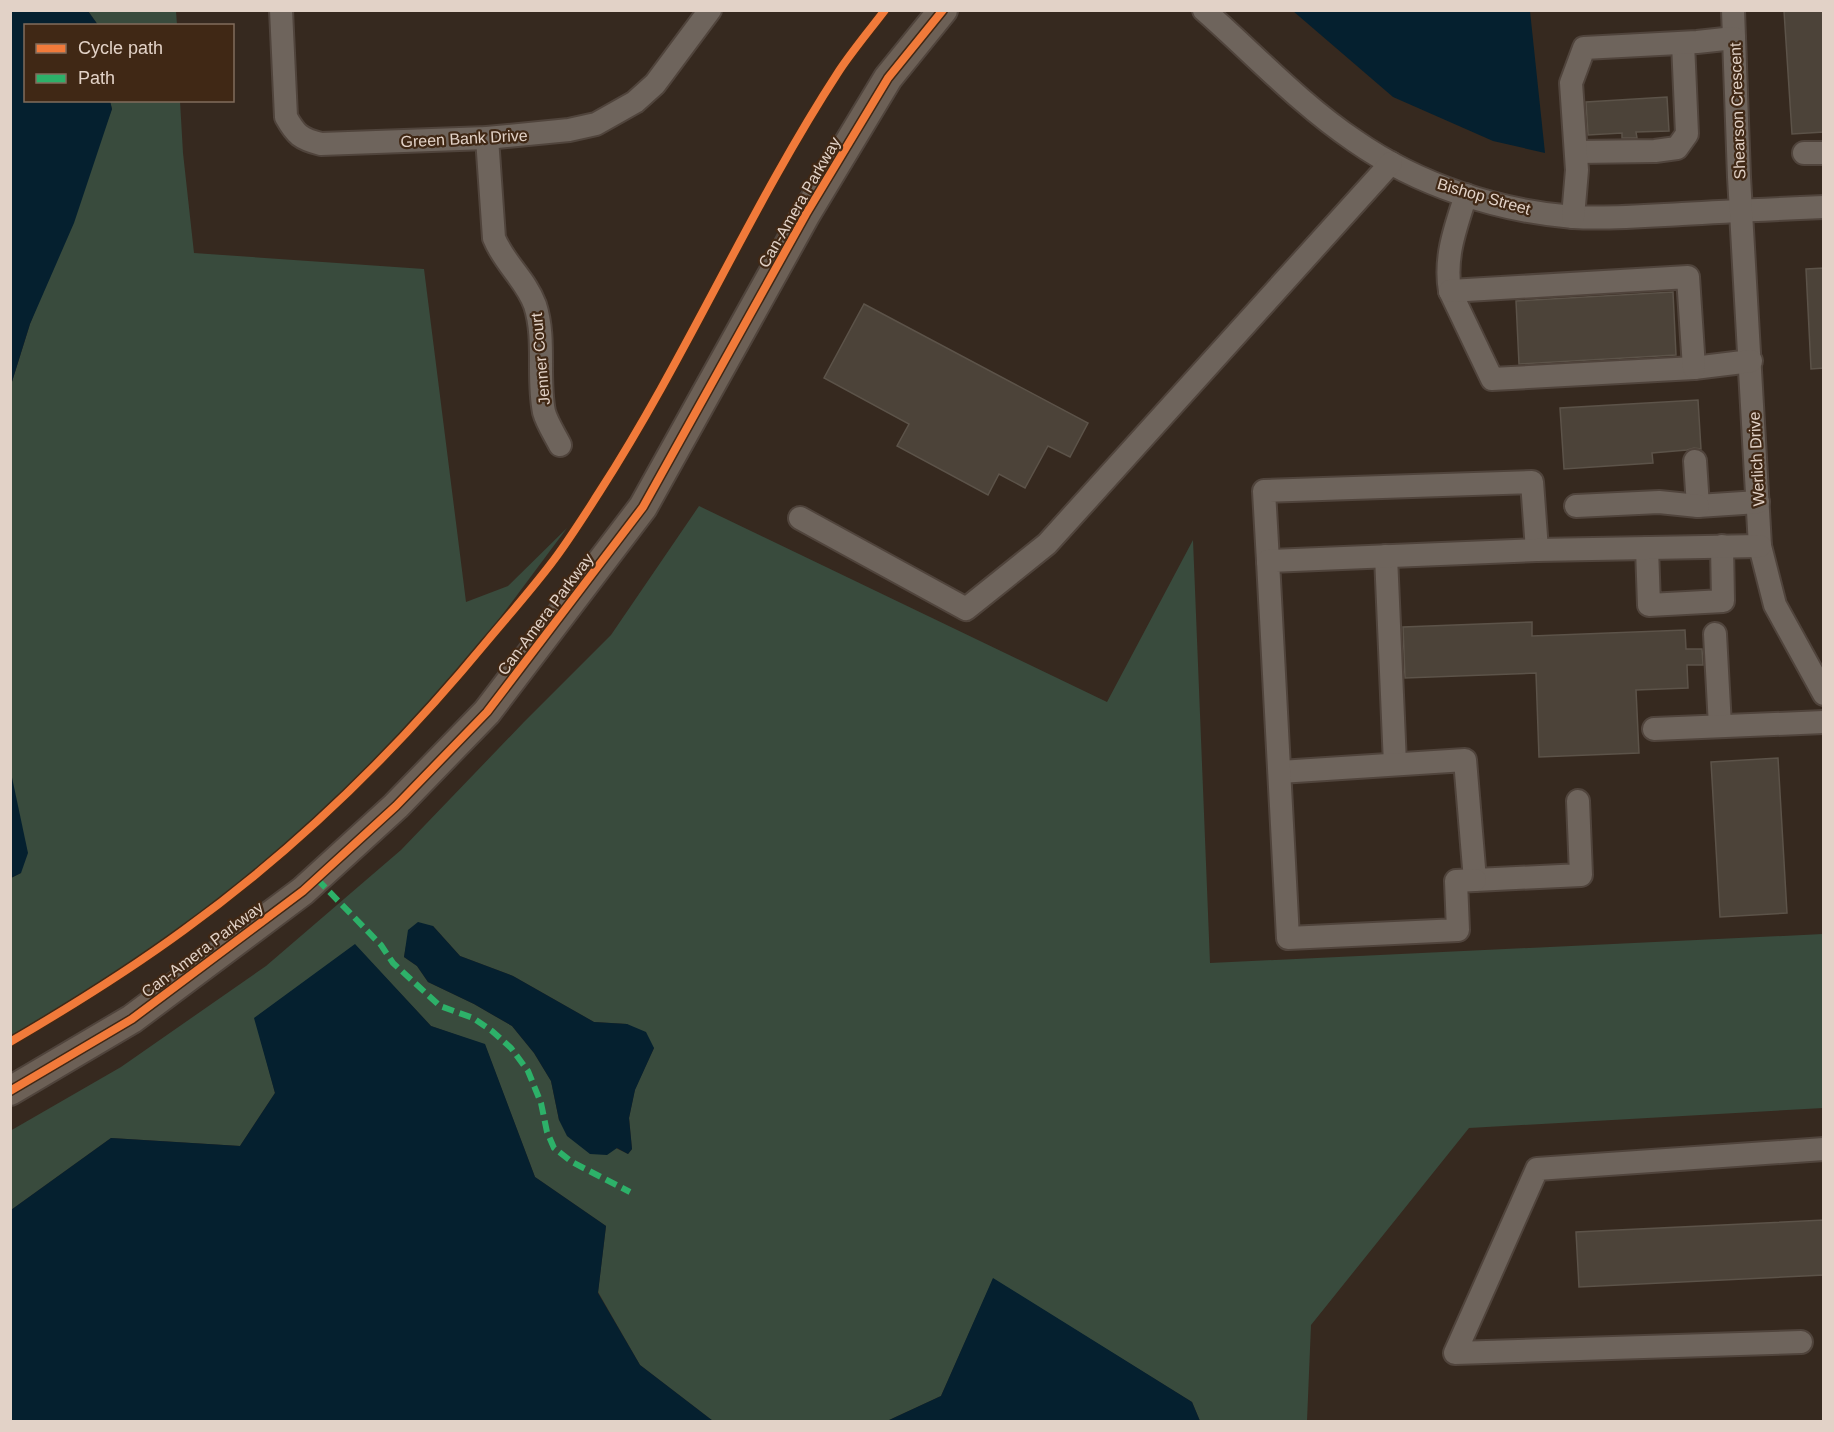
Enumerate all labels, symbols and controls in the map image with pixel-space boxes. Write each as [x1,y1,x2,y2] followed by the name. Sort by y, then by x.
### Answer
[24,24,234,102] legend
[78,38,163,58] text: Cycle path
[1727,42,1748,180] street label: Shearson Crescent
[78,68,115,88] text: Path
[400,127,528,150] street label: Green Bank Drive
[755,134,844,270] street label: Can-Amera Parkway
[1435,175,1533,218] street label: Bishop Street
[528,312,553,406] street label: Jenner Court
[1746,411,1767,507] street label: Werlich Drive
[494,550,597,678] street label: Can-Amera Parkway
[138,898,266,1001] street label: Can-Amera Parkway

